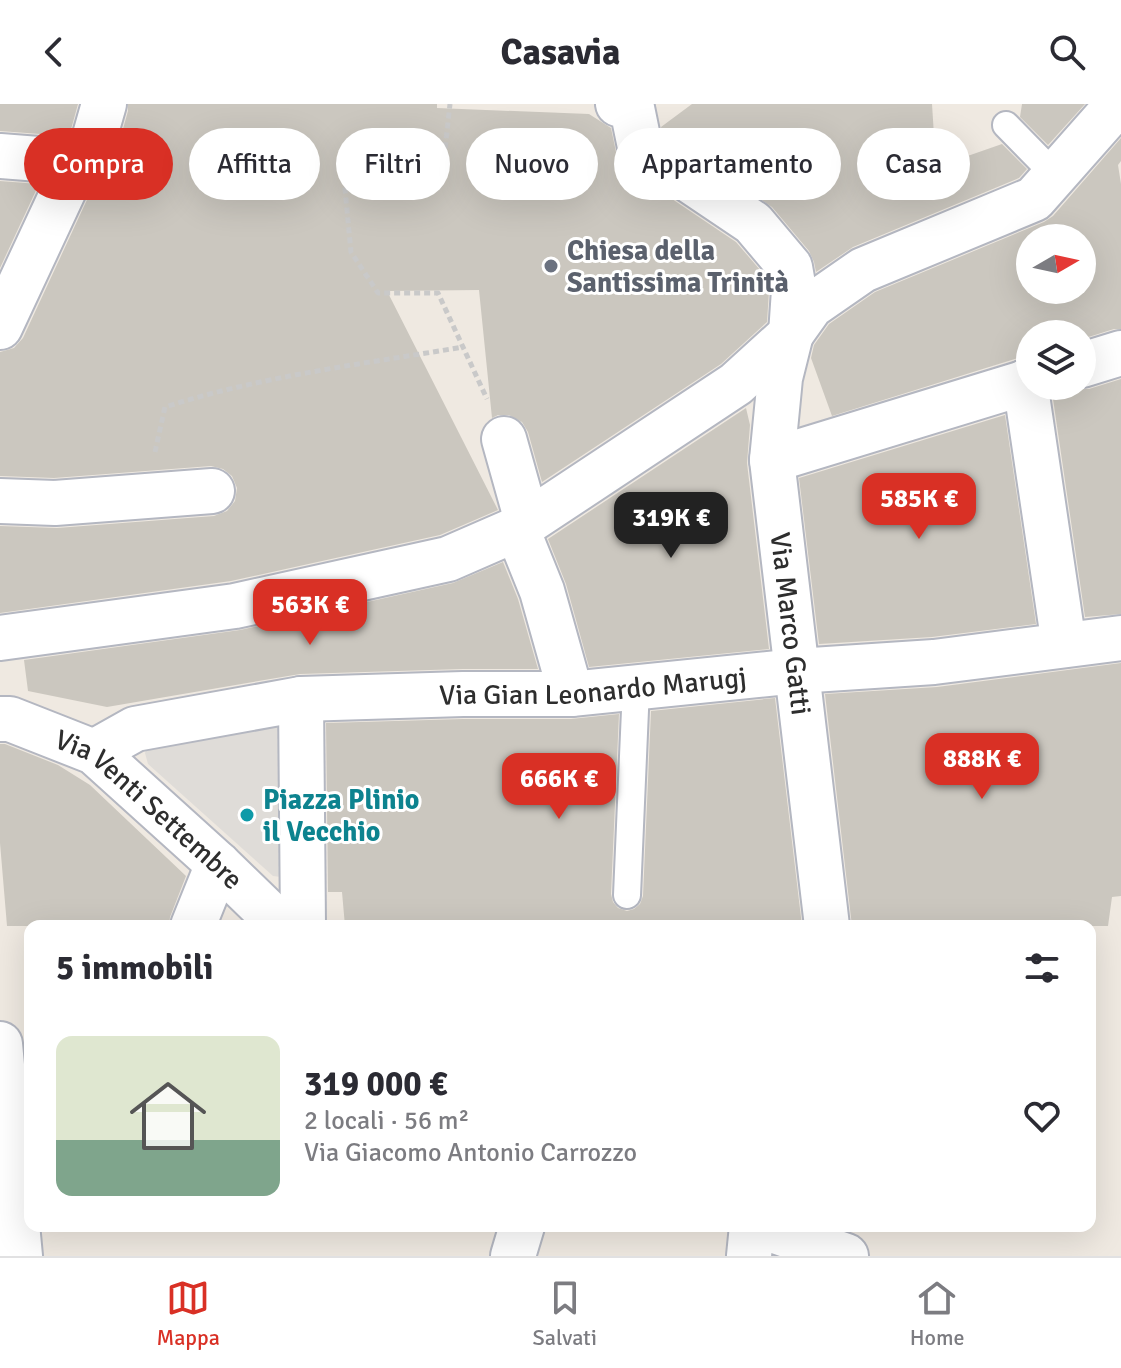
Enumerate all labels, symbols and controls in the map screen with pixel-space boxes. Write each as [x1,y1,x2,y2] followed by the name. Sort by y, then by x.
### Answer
[32,30,76,74] icon: back
[501,30,620,75] text: Casavia
[1045,30,1089,74] icon: search
[24,128,173,200] chip: Compra
[189,128,320,200] chip: Affitta
[336,128,450,200] chip: Filtri
[466,128,598,200] chip: Nuovo
[614,128,841,200] chip: Appartamento
[857,128,970,200] chip: Casa
[1016,224,1096,304] north arrow
[1016,224,1096,400] map controls
[567,234,789,300] place label: Chiesa della Santissima Trinità
[542,257,560,275] marker: Chiesa della Santissima Trinità
[1016,320,1096,400] button: layers
[854,473,984,541] pin: 585K €
[880,483,958,515] text: 585K €
[606,492,736,560] pin: 319K €
[632,502,710,534] text: 319K €
[763,530,818,717] street label: Via Marco Gatti
[245,579,375,647] pin: 563K €
[271,589,349,621] text: 563K €
[439,660,748,713] street label: Via Gian Leonardo Marugj
[50,722,250,897] street label: Via Venti Settembre
[917,733,1047,801] pin: 888K €
[943,743,1021,775] text: 888K €
[494,753,624,821] pin: 666K €
[520,763,598,795] text: 666K €
[263,783,419,849] place label: Piazza Plinio il Vecchio
[238,806,256,824] marker: Piazza Plinio il Vecchio
[1020,946,1064,990] icon: filters
[56,947,213,989] text: 5 immobili
[304,1063,447,1105] text: 319 000 €
[120,1068,216,1164] icon: home
[1020,1094,1064,1138] icon: heart
[304,1105,469,1137] text: 2 locali · 56 m²
[304,1137,637,1169] text: Via Giacomo Antonio Carrozzo
[156,1276,220,1351] tab: Mappa
[533,1276,597,1351] tab: Salvati
[910,1276,965,1351] tab: Home

